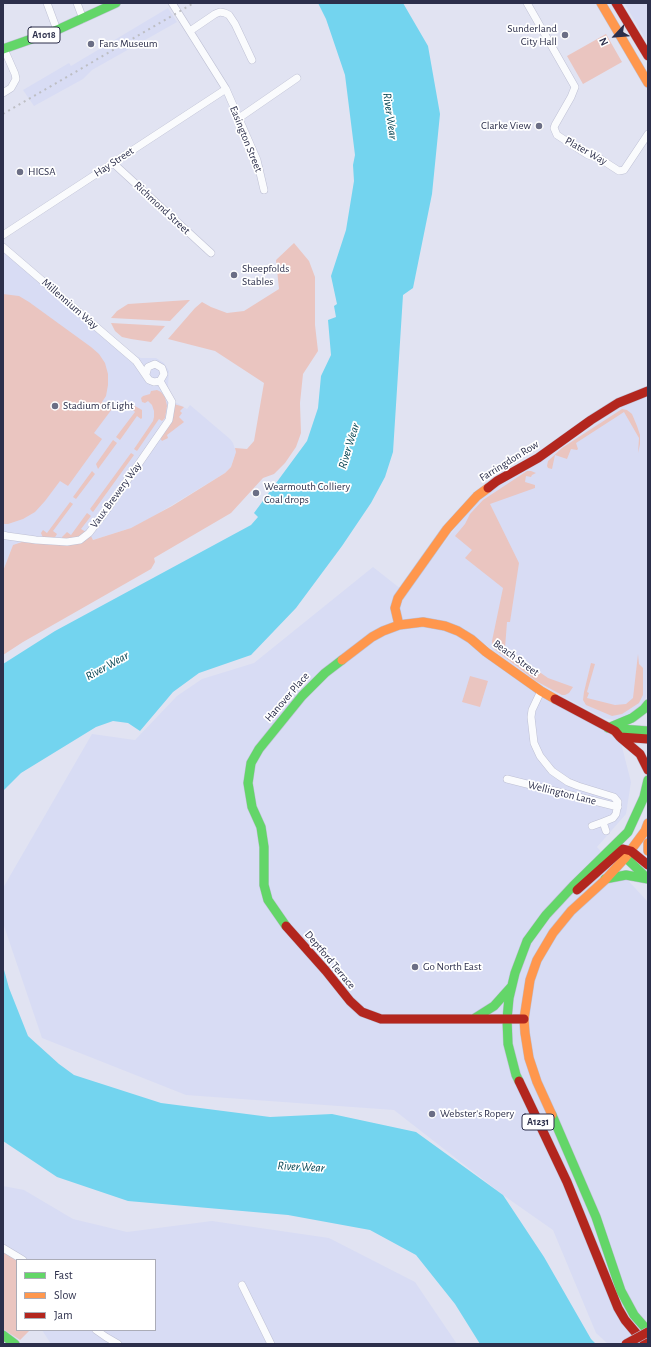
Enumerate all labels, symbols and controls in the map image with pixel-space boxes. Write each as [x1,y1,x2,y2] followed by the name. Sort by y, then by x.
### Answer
[595,16,635,56] north arrow
[507,22,557,48] place label: Sunderland City Hall
[28,27,60,43] road number: A1018
[560,30,570,40] marker: Sunderland City Hall
[597,36,610,47] text: N
[99,37,157,51] place label: Fans Museum
[86,39,96,49] marker: Fans Museum
[380,92,400,140] water label: River Wear
[227,104,265,174] street label: Easington Street
[481,119,531,133] place label: Clarke View
[534,121,544,131] marker: Clarke View
[563,134,609,168] street label: Plater Way
[92,144,136,180] street label: Hay Street
[28,165,56,179] place label: HICSA
[15,167,25,177] marker: HICSA
[131,179,193,237] street label: Richmond Street
[242,262,289,288] place label: Sheepfolds Stables
[229,270,239,280] marker: Sheepfolds Stables
[39,276,101,332] street label: Millennium Way
[63,399,133,413] place label: Stadium of Light
[50,401,60,411] marker: Stadium of Light
[335,421,363,471] water label: River Wear
[477,438,541,484] street label: Farringdon Row
[88,459,144,531] street label: Vaux Brewery Way
[264,480,350,506] place label: Wearmouth Colliery Coal drops
[251,488,261,498] marker: Wearmouth Colliery Coal drops
[490,637,542,679] street label: Beach Street
[83,648,131,684] water label: River Wear
[262,670,312,724] street label: Hanover Place
[526,778,598,808] street label: Wellington Lane
[302,928,358,992] street label: Deptford Terrace
[423,960,482,974] place label: Go North East
[410,962,420,972] marker: Go North East
[440,1107,514,1121] place label: Webster's Ropery
[427,1109,437,1119] marker: Webster's Ropery
[522,1114,554,1130] road number: A1231
[277,1159,325,1175] water label: River Wear
[16,1259,156,1331] legend
[54,1269,73,1281] text: Fast
[54,1289,76,1301] text: Slow
[54,1309,73,1321] text: Jam

